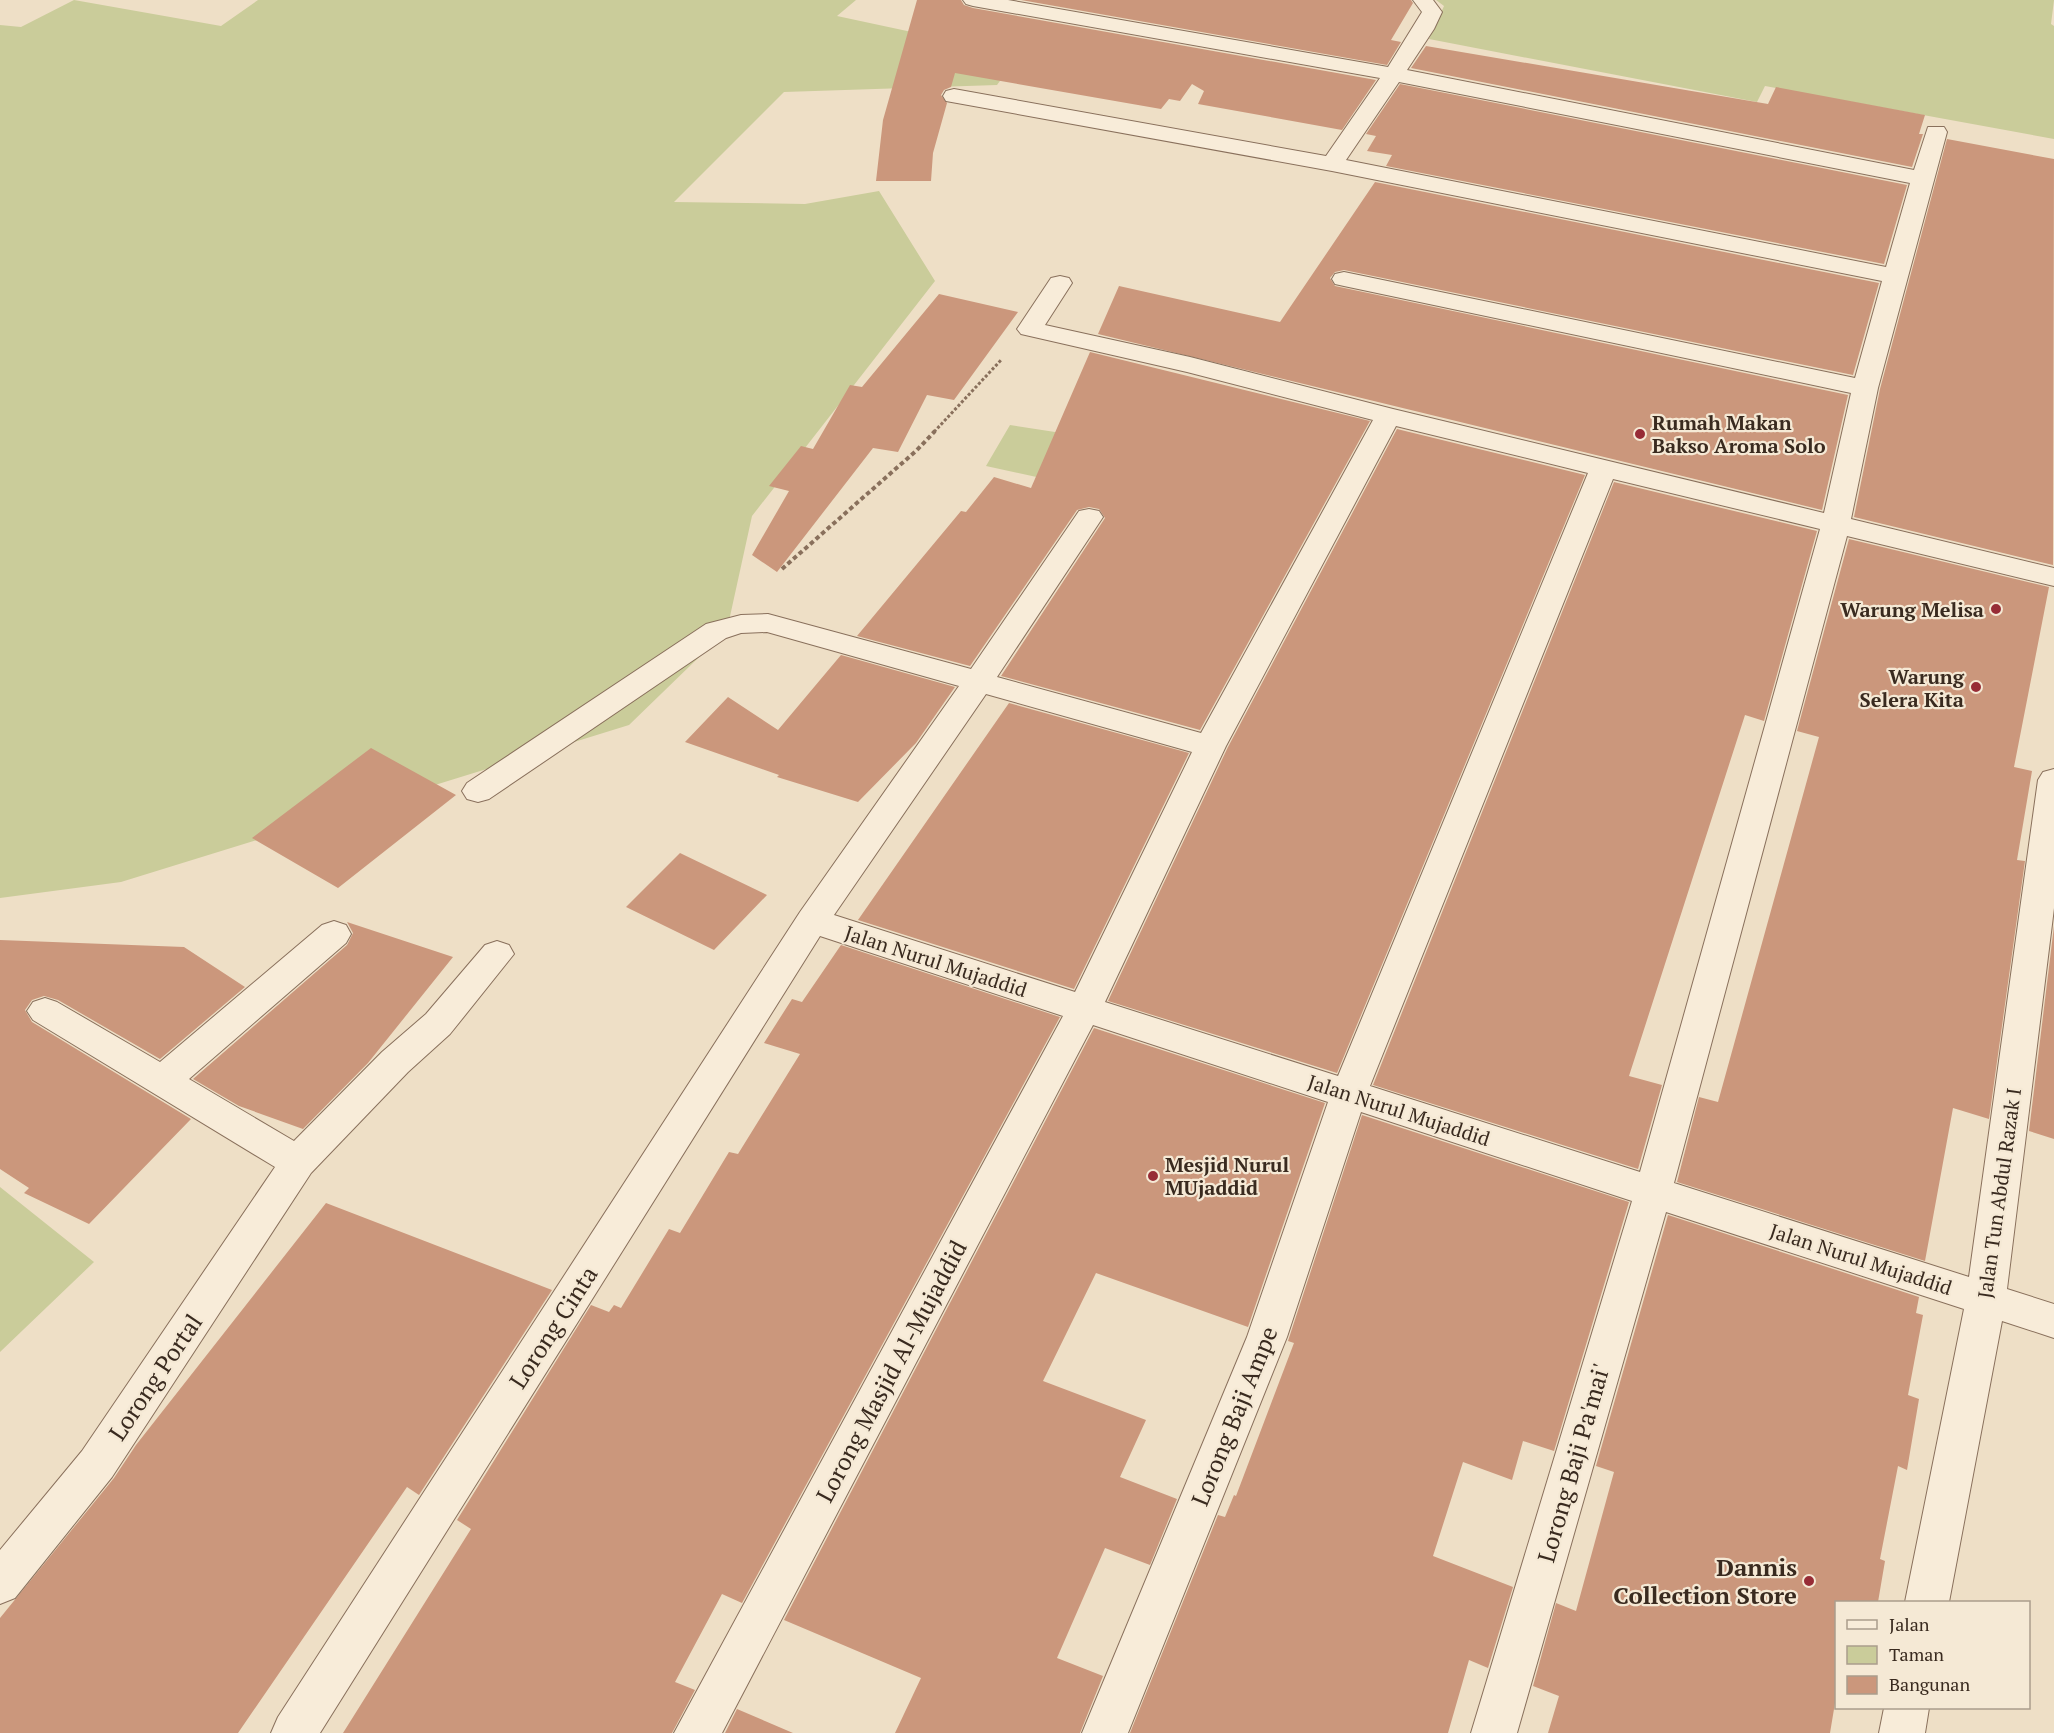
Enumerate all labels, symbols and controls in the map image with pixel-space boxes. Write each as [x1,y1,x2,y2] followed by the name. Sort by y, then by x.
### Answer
[1652,409,1826,459] place label: Rumah Makan Bakso Aroma Solo
[1633,427,1647,441] marker: Rumah Makan Bakso Aroma Solo
[1840,596,1984,623] place label: Warung Melisa
[1989,602,2003,616] marker: Warung Melisa
[1860,663,1965,713] place label: Warung Selera Kita
[1969,680,1983,694] marker: Warung Selera Kita
[842,919,1030,1003] street label: Jalan Nurul Mujaddid
[1305,1068,1493,1152] street label: Jalan Nurul Mujaddid
[1971,1086,2027,1300] street label: Jalan Tun Abdul Razak I
[1165,1151,1289,1201] place label: Mesjid Nurul MUjaddid
[1146,1169,1160,1183] marker: Mesjid Nurul MUjaddid
[1767,1217,1955,1301] street label: Jalan Nurul Mujaddid
[808,1234,974,1508] street label: Lorong Masjid Al-Mujaddid
[502,1260,604,1394] street label: Lorong Cinta
[101,1308,209,1446] street label: Lorong Portal
[1183,1322,1285,1510] street label: Lorong Baji Ampe
[1529,1360,1617,1566] street label: Lorong Baji Pa'mai'
[1613,1551,1797,1611] place label: Dannis Collection Store
[1802,1574,1816,1588] marker: Dannis Collection Store
[1835,1601,2030,1709] legend
[1889,1612,1930,1636] text: Jalan
[1889,1642,1944,1666] text: Taman
[1889,1672,1970,1696] text: Bangunan

